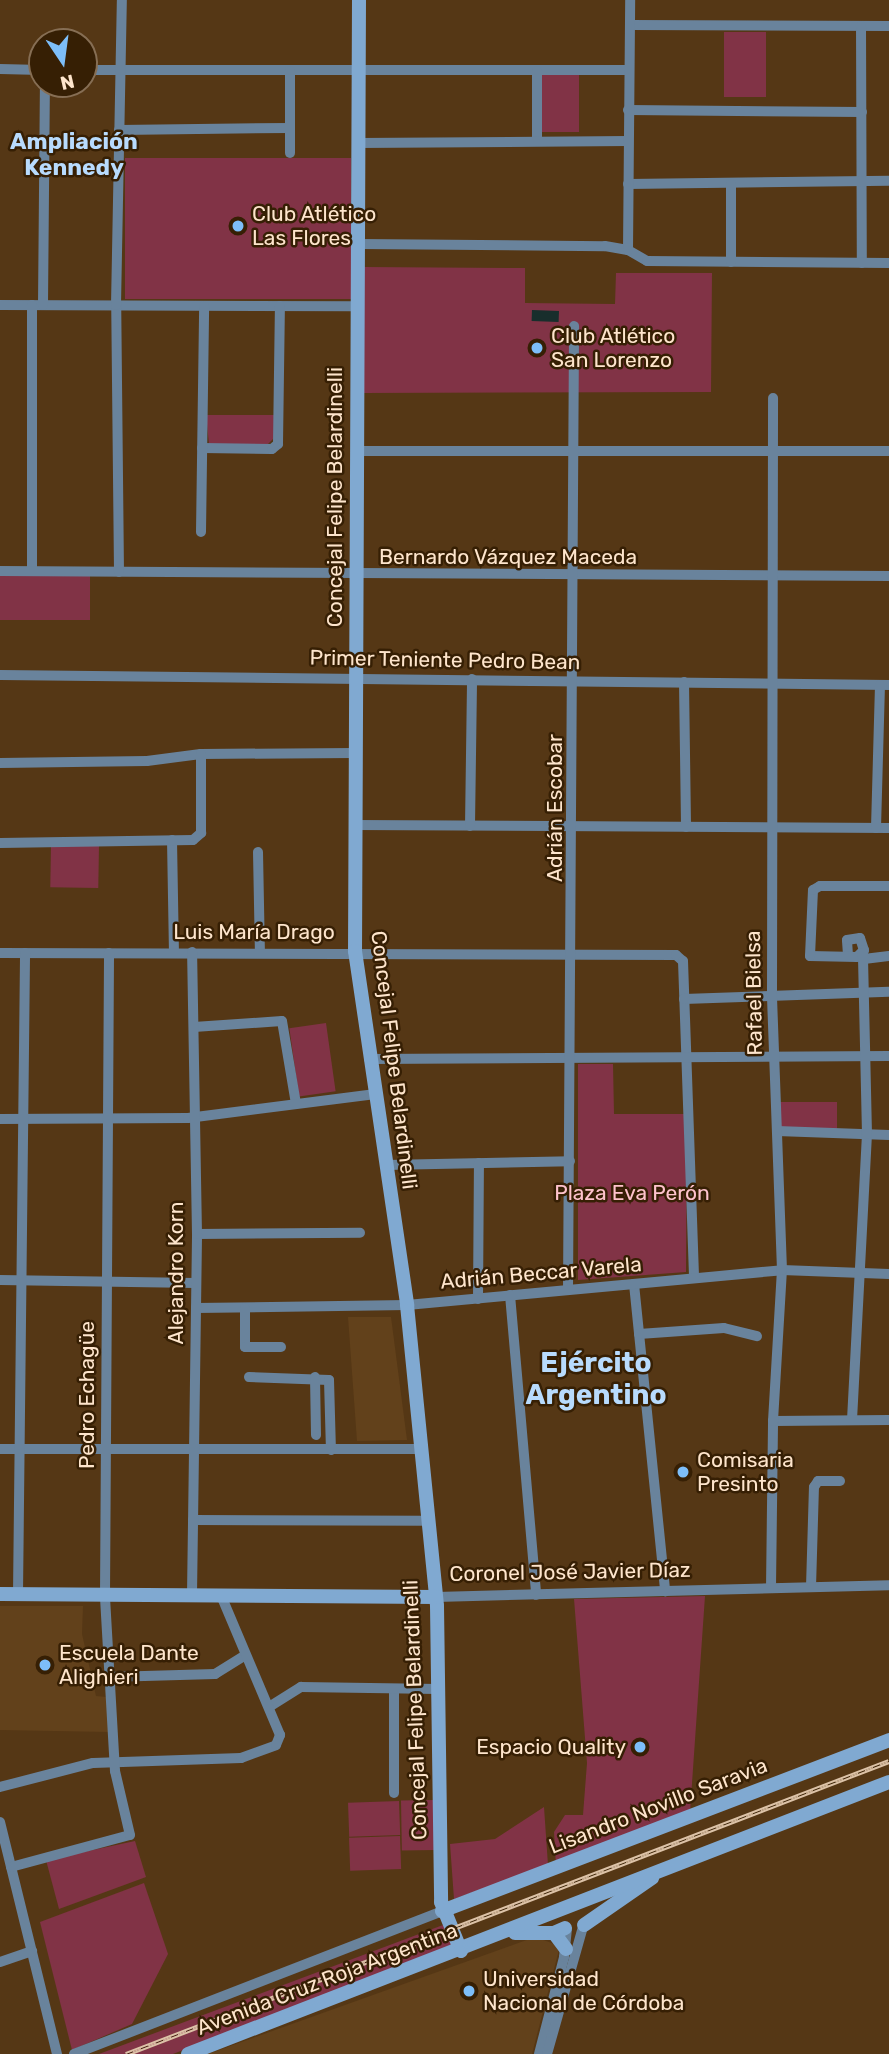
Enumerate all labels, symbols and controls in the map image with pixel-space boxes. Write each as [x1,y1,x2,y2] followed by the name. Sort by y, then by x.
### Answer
[28,28,98,98] north arrow
[58,69,77,95] text: N
[10,127,138,181] district label: Ampliación Kennedy
[252,201,377,251] place label: Club Atlético Las Flores
[230,218,246,234] marker: Club Atlético Las Flores
[551,323,676,373] place label: Club Atlético San Lorenzo
[529,340,545,356] marker: Club Atlético San Lorenzo
[322,367,348,627] street label: Concejal Felipe Belardinelli
[379,544,637,570] street label: Bernardo Vázquez Maceda
[309,645,581,675] street label: Primer Teniente Pedro Bean
[542,734,568,882] street label: Adrián Escobar
[173,919,335,945] street label: Luis María Drago
[366,929,422,1191] street label: Concejal Felipe Belardinelli
[740,930,768,1056] street label: Rafael Bielsa
[554,1180,710,1206] park label: Plaza Eva Perón
[163,1202,189,1344] street label: Alejandro Korn
[439,1252,643,1294] street label: Adrián Beccar Varela
[74,1321,100,1469] street label: Pedro Echagüe
[525,1346,667,1412] district label: Ejército Argentino
[697,1447,794,1497] place label: Comisaria Presinto
[675,1464,691,1480] marker: Comisaria Presinto
[449,1557,691,1587] street label: Coronel José Javier Díaz
[398,1580,432,1840] street label: Concejal Felipe Belardinelli
[59,1640,199,1690] place label: Escuela Dante Alighieri
[37,1657,53,1673] marker: Escuela Dante Alighieri
[476,1734,626,1760] place label: Espacio Quality
[632,1739,648,1755] marker: Espacio Quality
[545,1753,771,1859] street label: Lisandro Novillo Saravia
[193,1917,461,2041] street label: Avenida Cruz Roja Argentina
[483,1966,684,2016] place label: Universidad Nacional de Córdoba
[461,1983,477,1999] marker: Universidad Nacional de Córdoba

